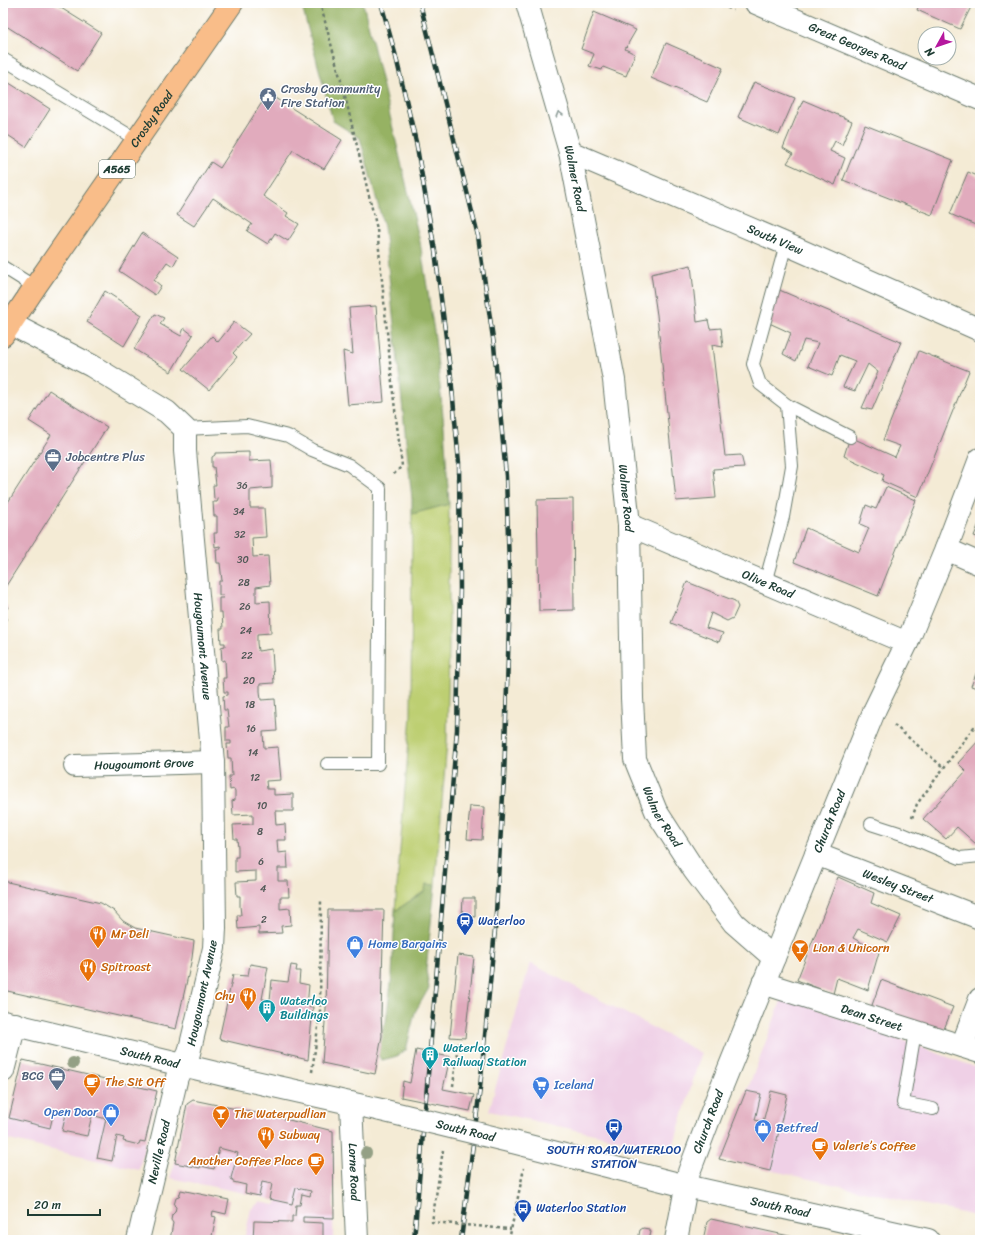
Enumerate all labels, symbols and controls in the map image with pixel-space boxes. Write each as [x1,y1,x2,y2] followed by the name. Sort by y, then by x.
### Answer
[805,16,910,77] street label: Great Georges Road
[917,26,957,66] north arrow
[920,43,940,62] text: N
[281,78,381,114] place label: Crosby Community Fire Station
[124,85,180,152] street label: Crosby Road
[258,86,278,111] public building icon: Crosby Community Fire Station
[555,111,564,118] one-way arrow
[558,142,593,215] street label: Walmer Road
[99,160,135,178] road number: A565
[743,218,808,262] street label: South View
[65,446,145,468] place label: Jobcentre Plus
[43,447,63,472] office icon: Jobcentre Plus
[612,463,640,534] street label: Walmer Road
[236,477,248,495] house number: 36
[233,503,245,521] house number: 34
[234,526,246,544] house number: 32
[237,551,249,569] house number: 30
[738,563,798,605] street label: Olive Road
[238,574,250,592] house number: 28
[187,591,218,701] street label: Hougoumont Avenue
[239,598,251,616] house number: 26
[240,622,252,640] house number: 24
[241,647,253,665] house number: 22
[243,672,255,690] house number: 20
[245,696,255,714] house number: 18
[246,720,256,738] house number: 16
[248,744,258,762] house number: 14
[94,752,194,776] street label: Hougoumont Grove
[250,769,260,787] house number: 12
[636,783,689,853] street label: Walmer Road
[807,786,852,856] street label: Church Road
[257,797,267,815] house number: 10
[257,823,263,841] house number: 8
[258,853,264,871] house number: 6
[859,862,938,910] street label: Wesley Street
[260,880,266,898] house number: 4
[478,910,525,932] place label: Waterloo
[261,911,267,929] house number: 2
[455,911,475,936] station icon: Waterloo
[111,923,150,945] place label: Mr Deli
[88,924,108,949] restaurant icon: Mr Deli
[368,933,448,955] place label: Home Bargains
[345,934,365,959] shop icon: Home Bargains
[813,937,890,959] place label: Lion & Unicorn
[180,938,224,1048] street label: Hougoumont Avenue
[790,938,810,963] bar icon: Lion & Unicorn
[101,956,151,978] place label: Spitroast
[78,957,98,982] restaurant icon: Spitroast
[215,985,236,1007] place label: Chy
[238,986,258,1011] restaurant icon: Chy
[280,990,329,1026] place label: Waterloo Buildings
[838,997,905,1038] street label: Dean Street
[257,998,277,1023] building icon: Waterloo Buildings
[443,1037,527,1073] place label: Waterloo Railway Station
[118,1039,182,1075] street label: South Road
[420,1045,440,1070] building icon: Waterloo Railway Station
[21,1065,44,1087] place label: BCG
[47,1066,67,1091] office icon: BCG
[105,1071,167,1093] place label: The Sit Off
[82,1072,102,1097] cafe icon: The Sit Off
[553,1074,595,1096] place label: Iceland
[531,1075,551,1100] supermarket icon: Iceland
[686,1086,730,1157] street label: Church Road
[44,1101,99,1123] place label: Open Door
[101,1102,121,1127] shop icon: Open Door
[234,1103,326,1125] place label: The Waterpudlian
[211,1104,231,1129] bar icon: The Waterpudlian
[434,1113,498,1148] street label: South Road
[141,1116,177,1186] street label: Neville Road
[604,1117,624,1142] bus stop icon: SOUTH ROAD/WATERLOO STATION
[776,1117,819,1139] place label: Betfred
[753,1118,773,1143] shop icon: Betfred
[279,1124,321,1146] place label: Subway
[256,1125,276,1150] restaurant icon: Subway
[833,1135,916,1157] place label: Valerie’s Coffee
[810,1136,830,1161] cafe icon: Valerie’s Coffee
[547,1139,682,1175] place label: SOUTH ROAD/WATERLOO STATION
[342,1143,366,1202] street label: Lorne Road
[188,1150,303,1172] place label: Another Coffee Place
[306,1151,326,1176] cafe icon: Another Coffee Place
[748,1190,813,1224] street label: South Road
[28,1191,100,1217] scale bar
[34,1194,61,1216] text: 20 m
[536,1197,627,1219] place label: Waterloo Station
[513,1198,533,1223] bus stop icon: Waterloo Station

